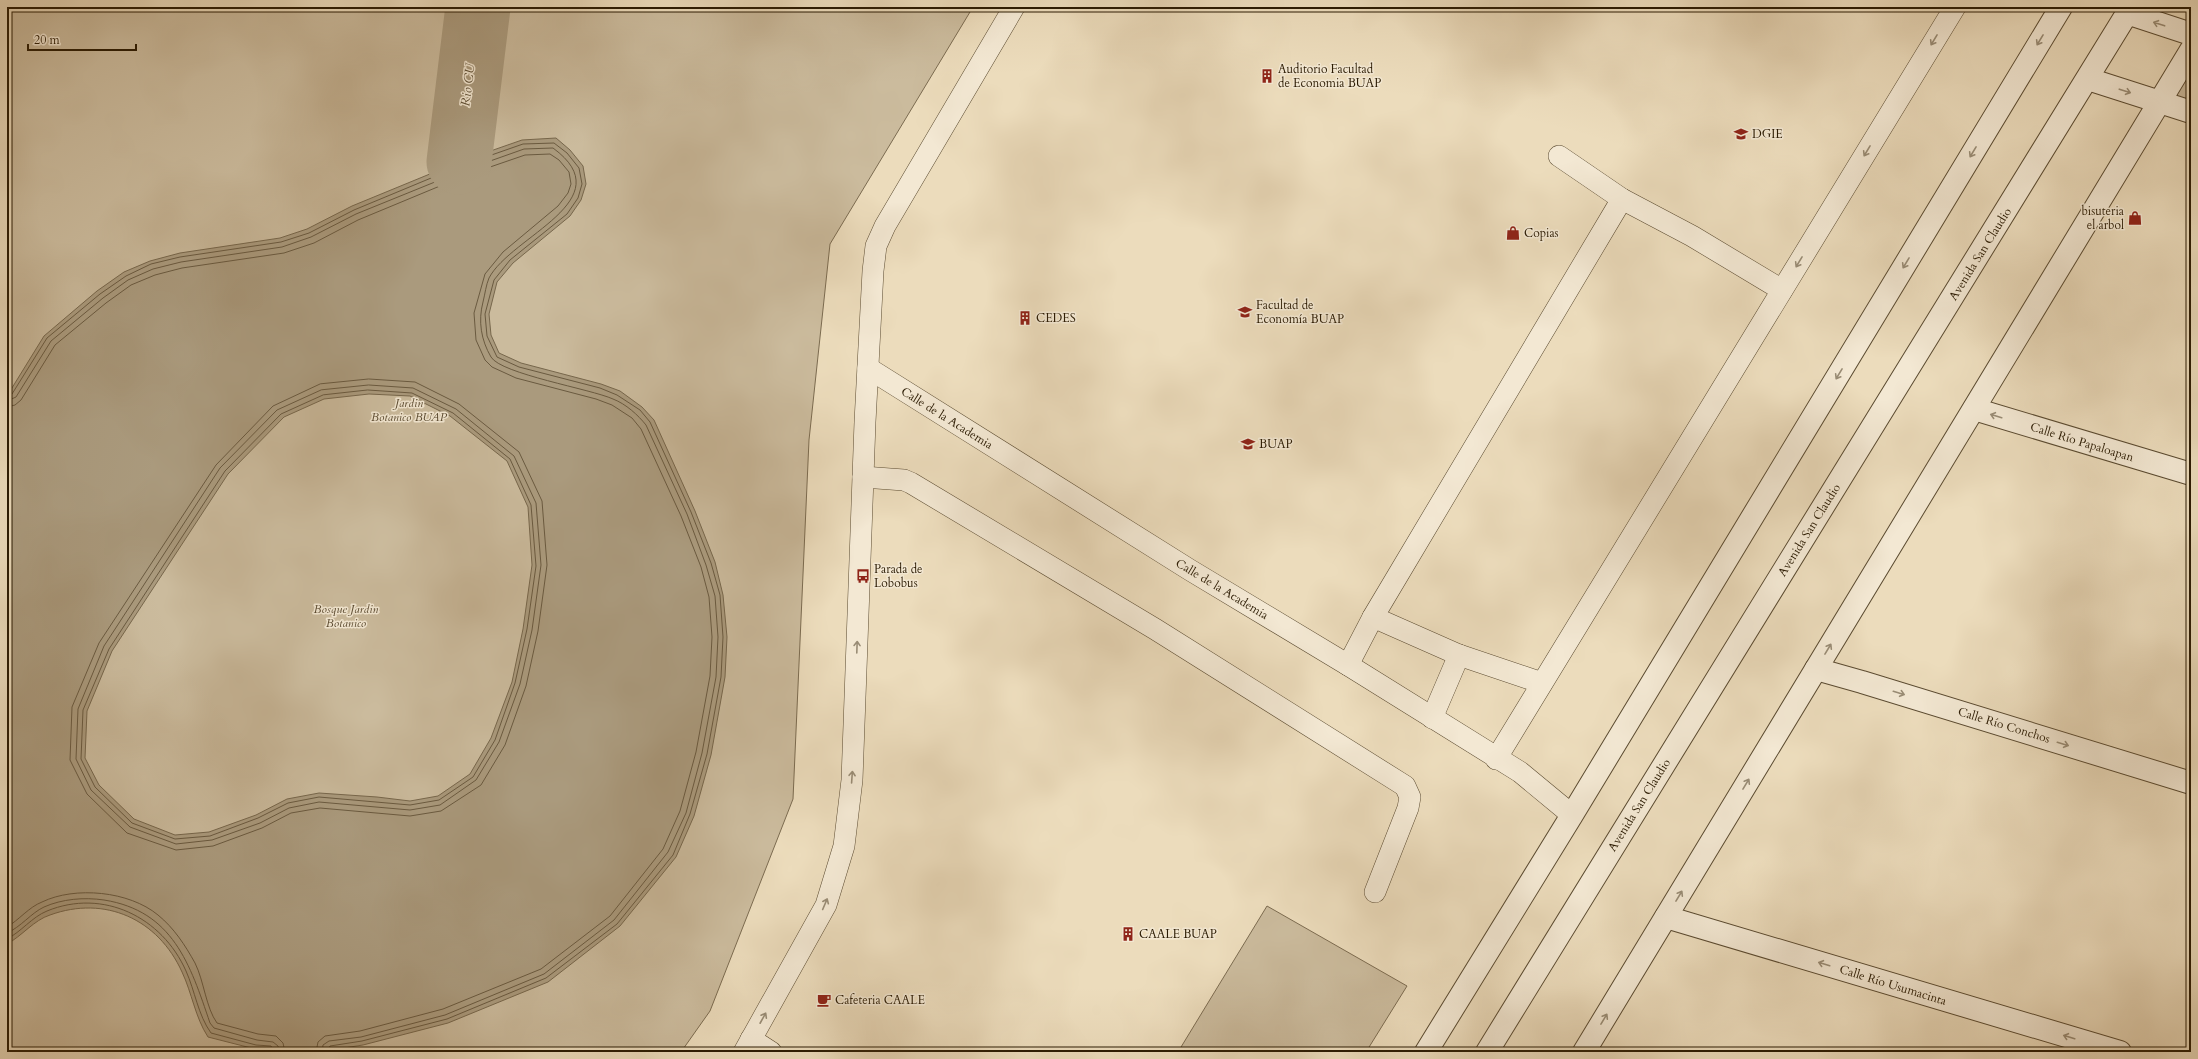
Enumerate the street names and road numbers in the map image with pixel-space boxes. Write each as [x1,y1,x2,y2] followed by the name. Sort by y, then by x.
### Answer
[1945,204,2015,303] street label: Avenida San Claudio
[898,383,997,453] street label: Calle de la Academia
[2028,419,2136,465] street label: Calle Río Papaloapan
[1774,480,1844,579] street label: Avenida San Claudio
[1173,555,1272,623] street label: Calle de la Academia
[1956,703,2052,747] street label: Calle Río Conchos
[1604,755,1674,854] street label: Avenida San Claudio
[1838,961,1949,1009] street label: Calle Río Usumacinta

